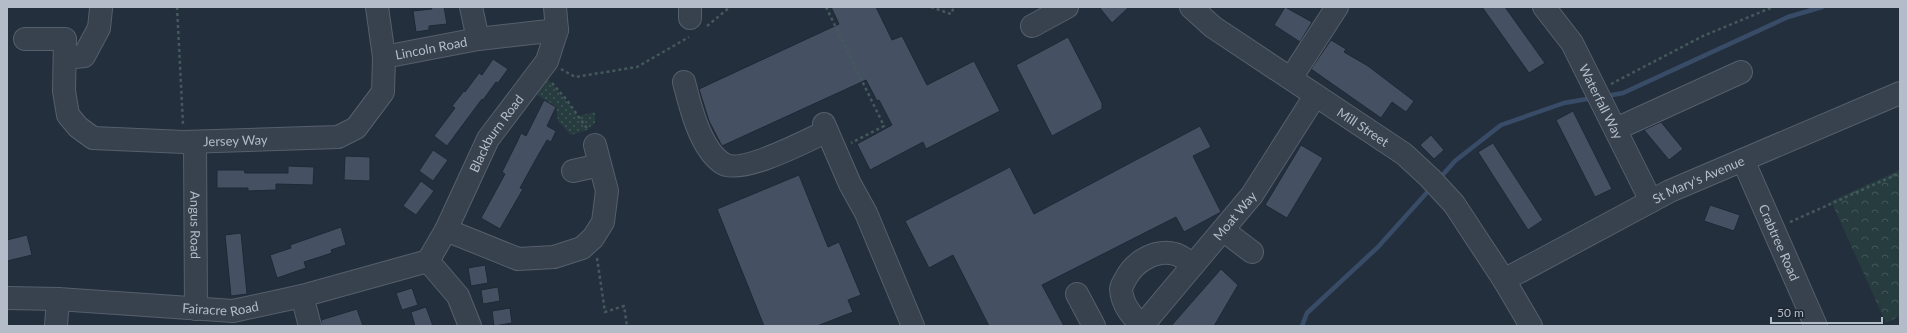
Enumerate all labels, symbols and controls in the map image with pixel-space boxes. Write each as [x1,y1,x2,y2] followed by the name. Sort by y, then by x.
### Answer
[394,33,469,63] street label: Lincoln Road
[1576,61,1627,142] street label: Waterfall Way
[466,91,527,175] street label: Blackburn Road
[1334,104,1392,150] street label: Mill Street
[203,131,268,149] street label: Jersey Way
[1650,152,1747,207] street label: St Mary's Avenue
[1209,188,1260,244] street label: Moat Way
[187,191,204,259] street label: Angus Road
[1755,202,1803,283] street label: Crabtree Road
[182,298,260,319] street label: Fairacre Road
[1771,299,1882,325] scale bar
[1777,305,1804,320] text: 50 m

